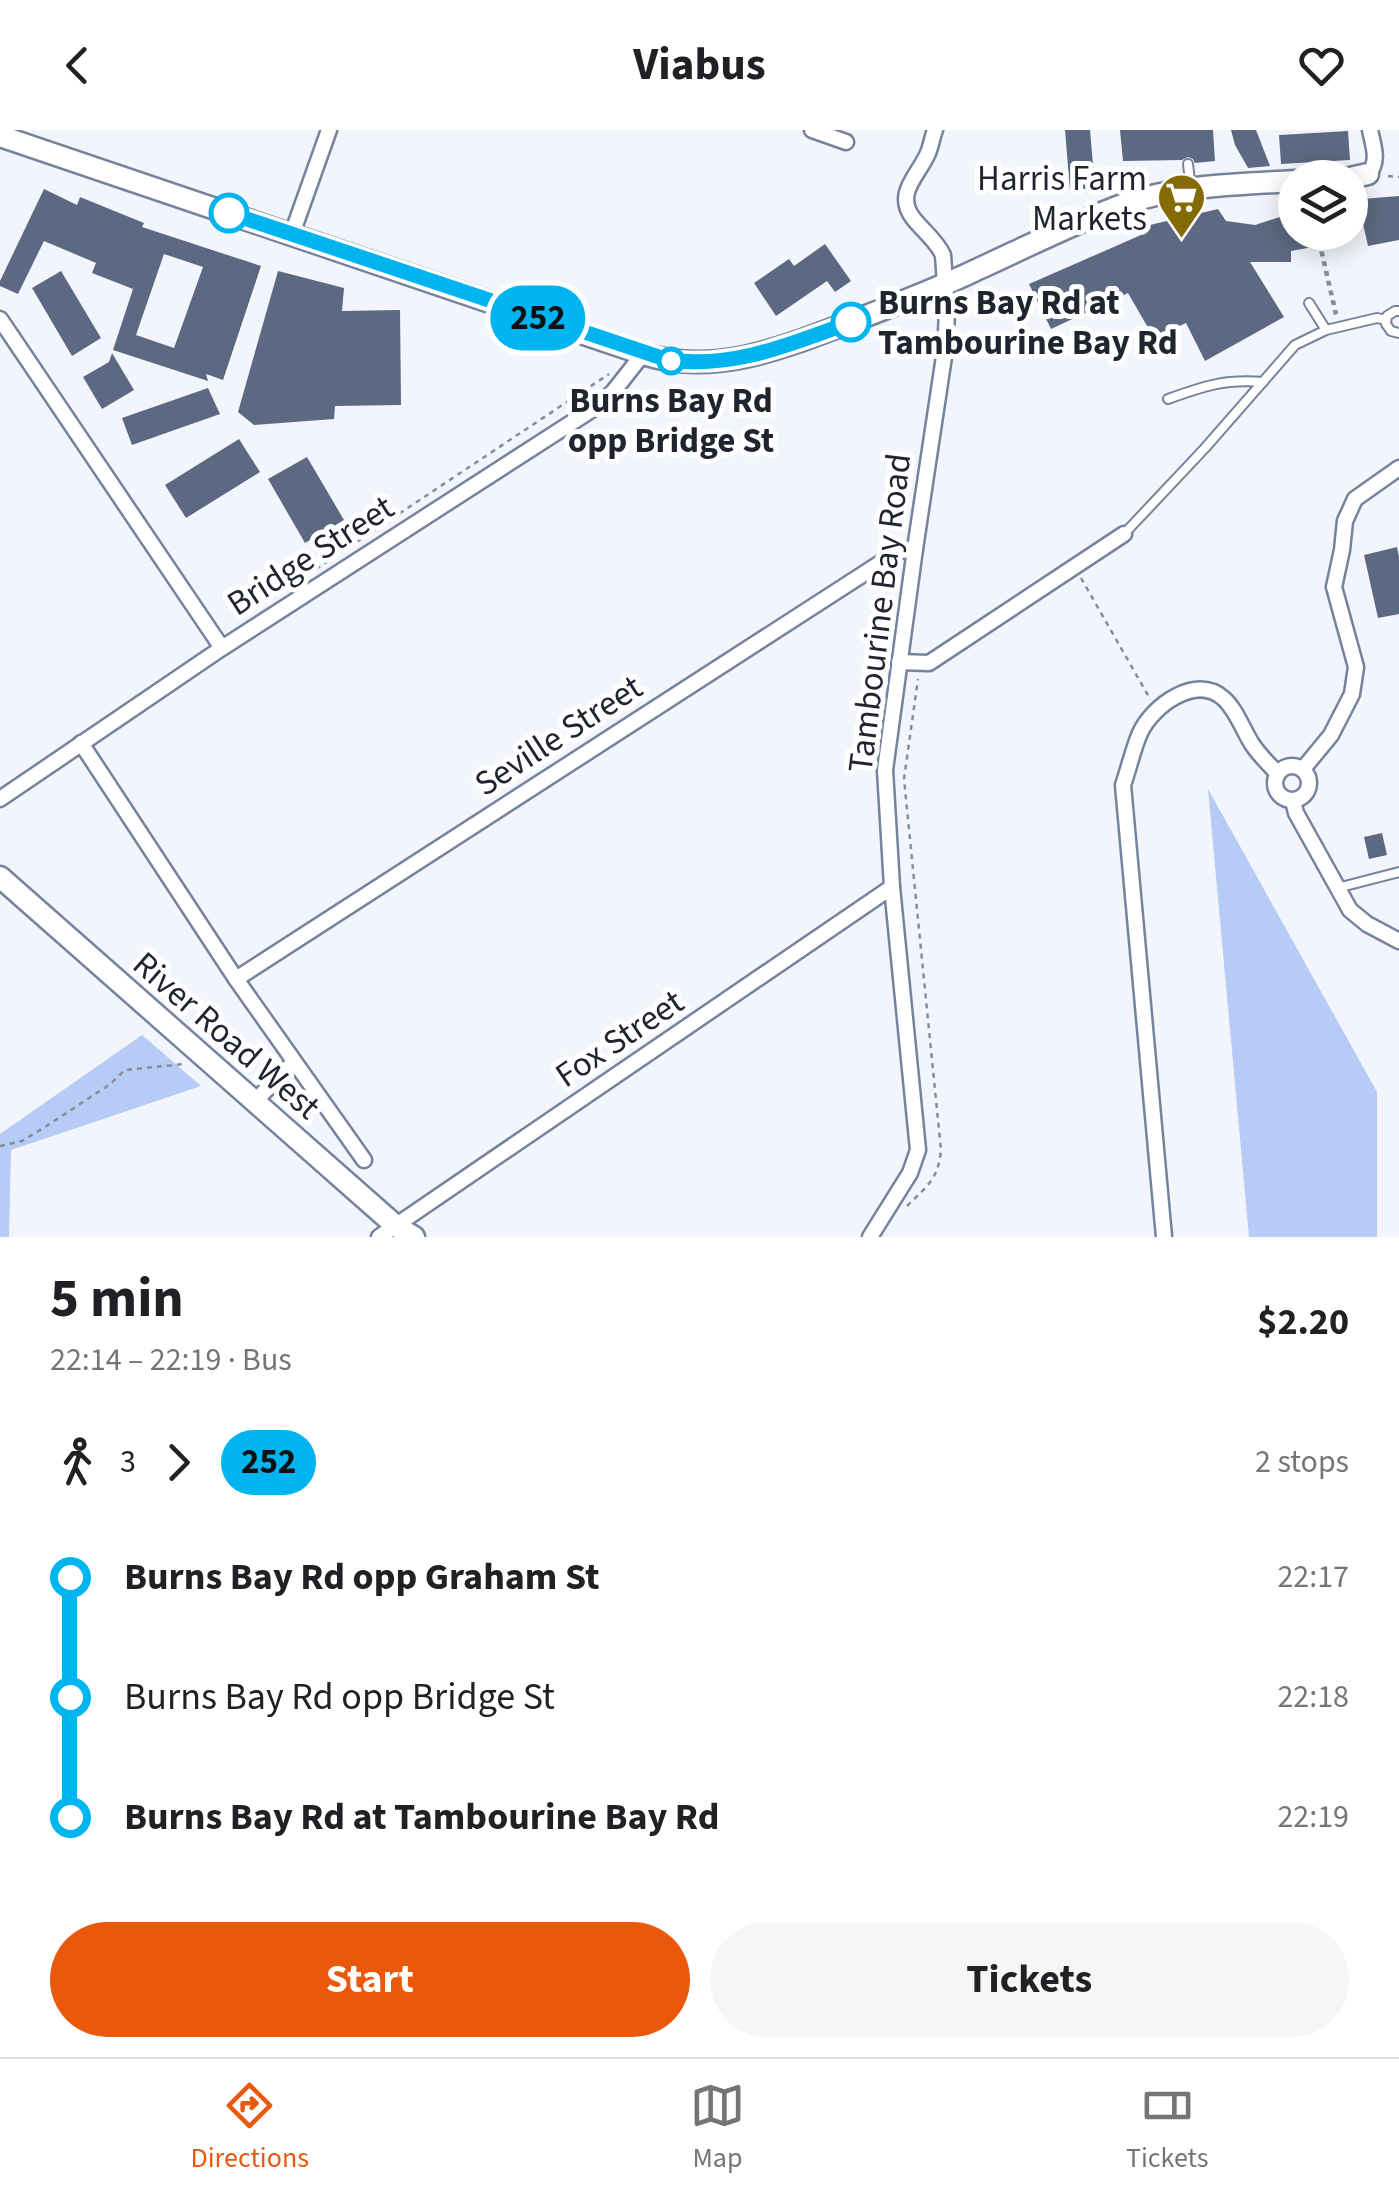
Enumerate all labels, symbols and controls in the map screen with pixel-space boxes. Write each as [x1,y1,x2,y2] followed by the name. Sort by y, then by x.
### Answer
[633,33,766,97] text: Viabus
[50,38,105,93] icon: back
[1294,38,1349,93] icon: heart
[977,154,1147,244] place label: Harris Farm Markets
[1278,160,1368,250] map controls
[1278,160,1368,250] button: layers
[1156,172,1208,240] supermarket icon: Harris Farm Markets
[210,194,248,232] unlabelled marker
[878,278,1178,368] place label: Burns Bay Rd at Tambourine Bay Rd
[480,286,596,350] line badge: 252
[510,293,566,343] text: 252
[832,303,870,341] marker: Burns Bay Rd at Tambourine Bay Rd
[658,348,684,374] marker: Burns Bay Rd opp Bridge St
[568,376,774,466] place label: Burns Bay Rd opp Bridge St
[836,451,924,776] street label: Tambourine Bay Road
[217,483,404,629] street label: Bridge Street
[465,663,652,809] street label: Seville Street
[122,940,331,1132] street label: River Road West
[545,977,694,1100] street label: Fox Street
[50,1260,184,1338] text: 5 min
[1257,1295,1349,1349] text: $2.20
[50,1337,292,1383] text: 22:14 – 22:19 · Bus
[50,1435,105,1490] icon: walk
[151,1435,206,1490] icon: forward
[241,1437,296,1487] text: 252
[120,1439,136,1485] text: 3
[1255,1439,1349,1485] text: 2 stops
[124,1550,600,1604] text: Burns Bay Rd opp Graham St
[1277,1554,1349,1600] text: 22:17
[124,1670,555,1724] text: Burns Bay Rd opp Bridge St
[1277,1674,1349,1720] text: 22:18
[124,1790,720,1844] text: Burns Bay Rd at Tambourine Bay Rd
[1277,1794,1349,1840] text: 22:19
[50,1922,690,2037] button: Start
[710,1922,1349,2037] button: Tickets
[190,2078,309,2178] tab: Directions
[690,2078,745,2178] tab: Map
[1126,2078,1209,2178] tab: Tickets

